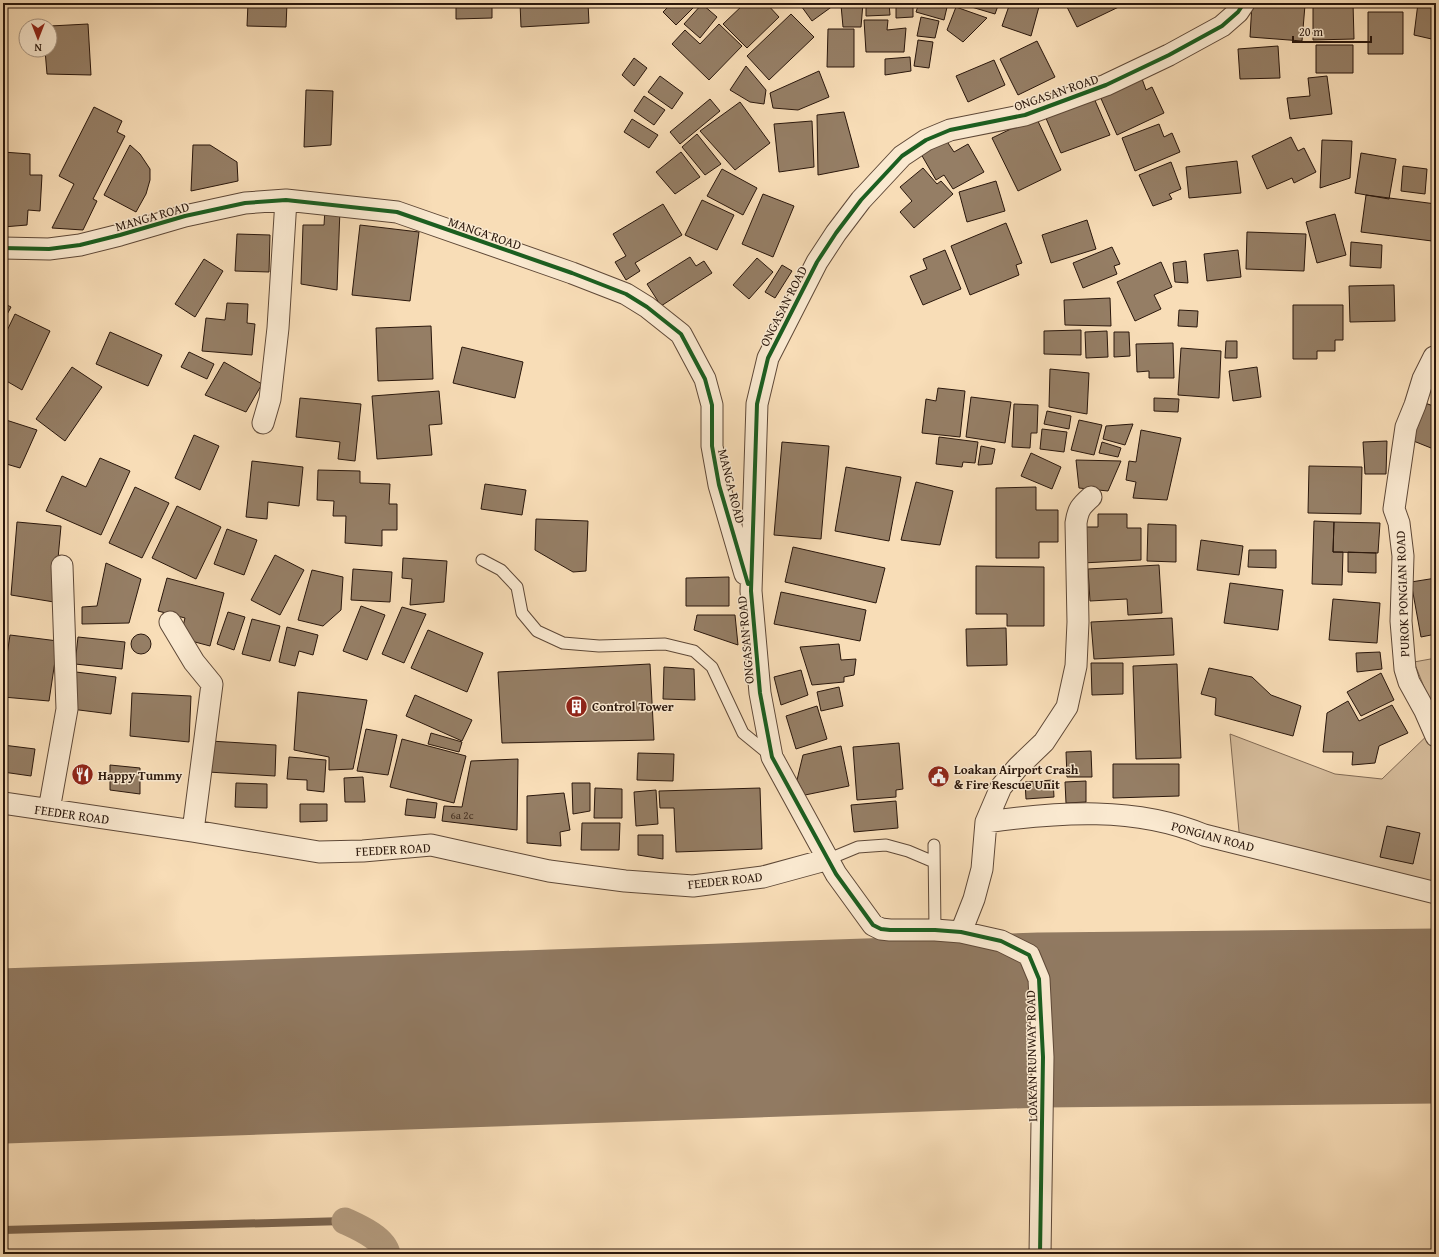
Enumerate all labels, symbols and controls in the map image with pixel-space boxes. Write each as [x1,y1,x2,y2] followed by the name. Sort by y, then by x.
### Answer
[18,18,58,58] north arrow
[1293,18,1371,44] scale bar
[1299,23,1323,40] text: 20 m
[34,40,42,56] text: N
[1011,69,1101,116] street label: ONGASAN ROAD
[113,197,191,236] street label: MANGA ROAD
[446,212,524,255] street label: MANGA ROAD
[755,262,812,350] street label: ONGASAN ROAD
[713,447,750,525] street label: MANGA ROAD
[1391,530,1414,658] street label: PUROK PONGIAN ROAD
[732,595,759,685] street label: ONGASAN ROAD
[563,693,589,719] building icon: Control Tower
[592,697,674,716] place label: Control Tower
[954,760,1079,794] place label: Loakan Airport Crash & Fire Rescue Unit
[69,762,95,788] restaurant icon: Happy Tummy
[926,763,952,789] public building icon: Loakan Airport Crash & Fire Rescue Unit
[98,766,182,785] place label: Happy Tummy
[33,800,111,829] street label: FEEDER ROAD
[450,807,474,823] house number: 6a 2c
[1169,816,1257,857] street label: PONGIAN ROAD
[355,838,431,861] street label: FEEDER ROAD
[687,867,763,894] street label: FEEDER ROAD
[1021,990,1042,1122] street label: LOAKAN RUNWAY ROAD

